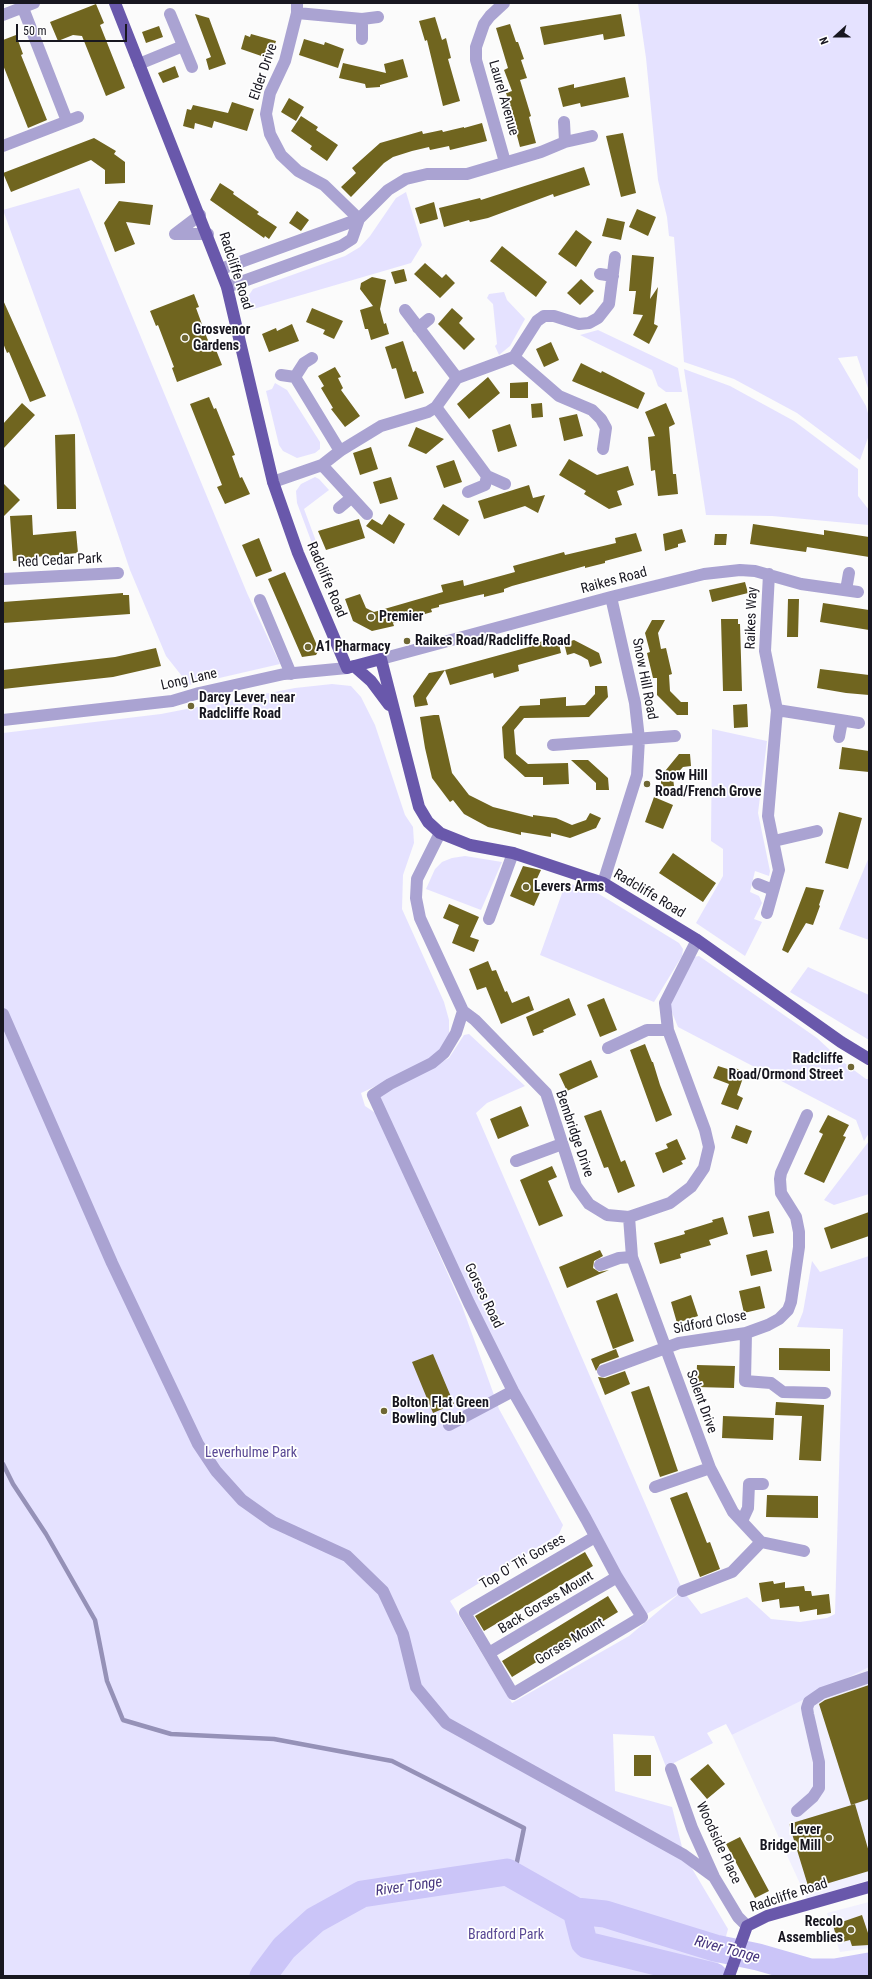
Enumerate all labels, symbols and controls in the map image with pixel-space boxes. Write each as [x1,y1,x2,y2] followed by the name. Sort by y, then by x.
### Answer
[18,16,129,42] scale bar
[816,16,856,56] north arrow
[23,24,47,38] text: 50 m
[817,35,832,46] text: N
[246,41,282,103] street label: Elder Drive
[484,58,522,138] street label: Laurel Avenue
[215,230,255,312] street label: Radcliffe Road
[193,322,250,354] place label: Grosvenor Gardens
[180,333,190,343] marker: Grosvenor Gardens
[303,540,349,620] street label: Radcliffe Road
[17,550,103,572] street label: Red Cedar Park
[579,564,649,598] street label: Raikes Road
[743,586,761,650] street label: Raikes Way
[379,609,423,625] place label: Premier
[366,612,376,622] marker: Premier
[415,633,571,649] place label: Raikes Road/Radcliffe Road
[402,636,412,646] marker: Raikes Road/Radcliffe Road
[628,637,660,721] street label: Snow Hill Road
[316,639,390,655] place label: A1 Pharmacy
[303,642,313,652] marker: A1 Pharmacy
[159,665,219,695] street label: Long Lane
[199,690,295,722] place label: Darcy Lever, near Radcliffe Road
[186,701,196,711] marker: Darcy Lever, near Radcliffe Road
[655,768,761,800] place label: Snow Hill Road/French Grove
[642,779,652,789] marker: Snow Hill Road/French Grove
[610,866,688,922] street label: Radcliffe Road
[534,879,604,895] place label: Levers Arms
[521,882,531,892] marker: Levers Arms
[729,1051,843,1084] place label: Radcliffe Road/Ormond Street
[846,1062,856,1072] marker: Radcliffe Road/Ormond Street
[551,1088,597,1180] street label: Bembridge Drive
[460,1261,506,1331] street label: Gorses Road
[672,1308,748,1338] street label: Sidford Close
[682,1368,720,1436] street label: Solent Drive
[392,1395,489,1428] place label: Bolton Flat Green Bowling Club
[379,1406,389,1416] marker: Bolton Flat Green Bowling Club
[205,1445,297,1461] park label: Leverhulme Park
[477,1531,569,1593] street label: Top O' Th' Gorses
[495,1568,597,1638] street label: Back Gorses Mount
[532,1615,608,1669] street label: Gorses Mount
[692,1799,744,1887] street label: Woodside Place
[760,1822,821,1854] place label: Lever Bridge Mill
[824,1833,834,1843] marker: Lever Bridge Mill
[375,1873,443,1901] water label: River Tonge
[748,1876,830,1916] street label: Radcliffe Road
[778,1914,843,1946] place label: Recolo Assemblies
[846,1925,856,1935] marker: Recolo Assemblies
[468,1927,544,1943] park label: Bradford Park
[692,1933,762,1967] water label: River Tonge

